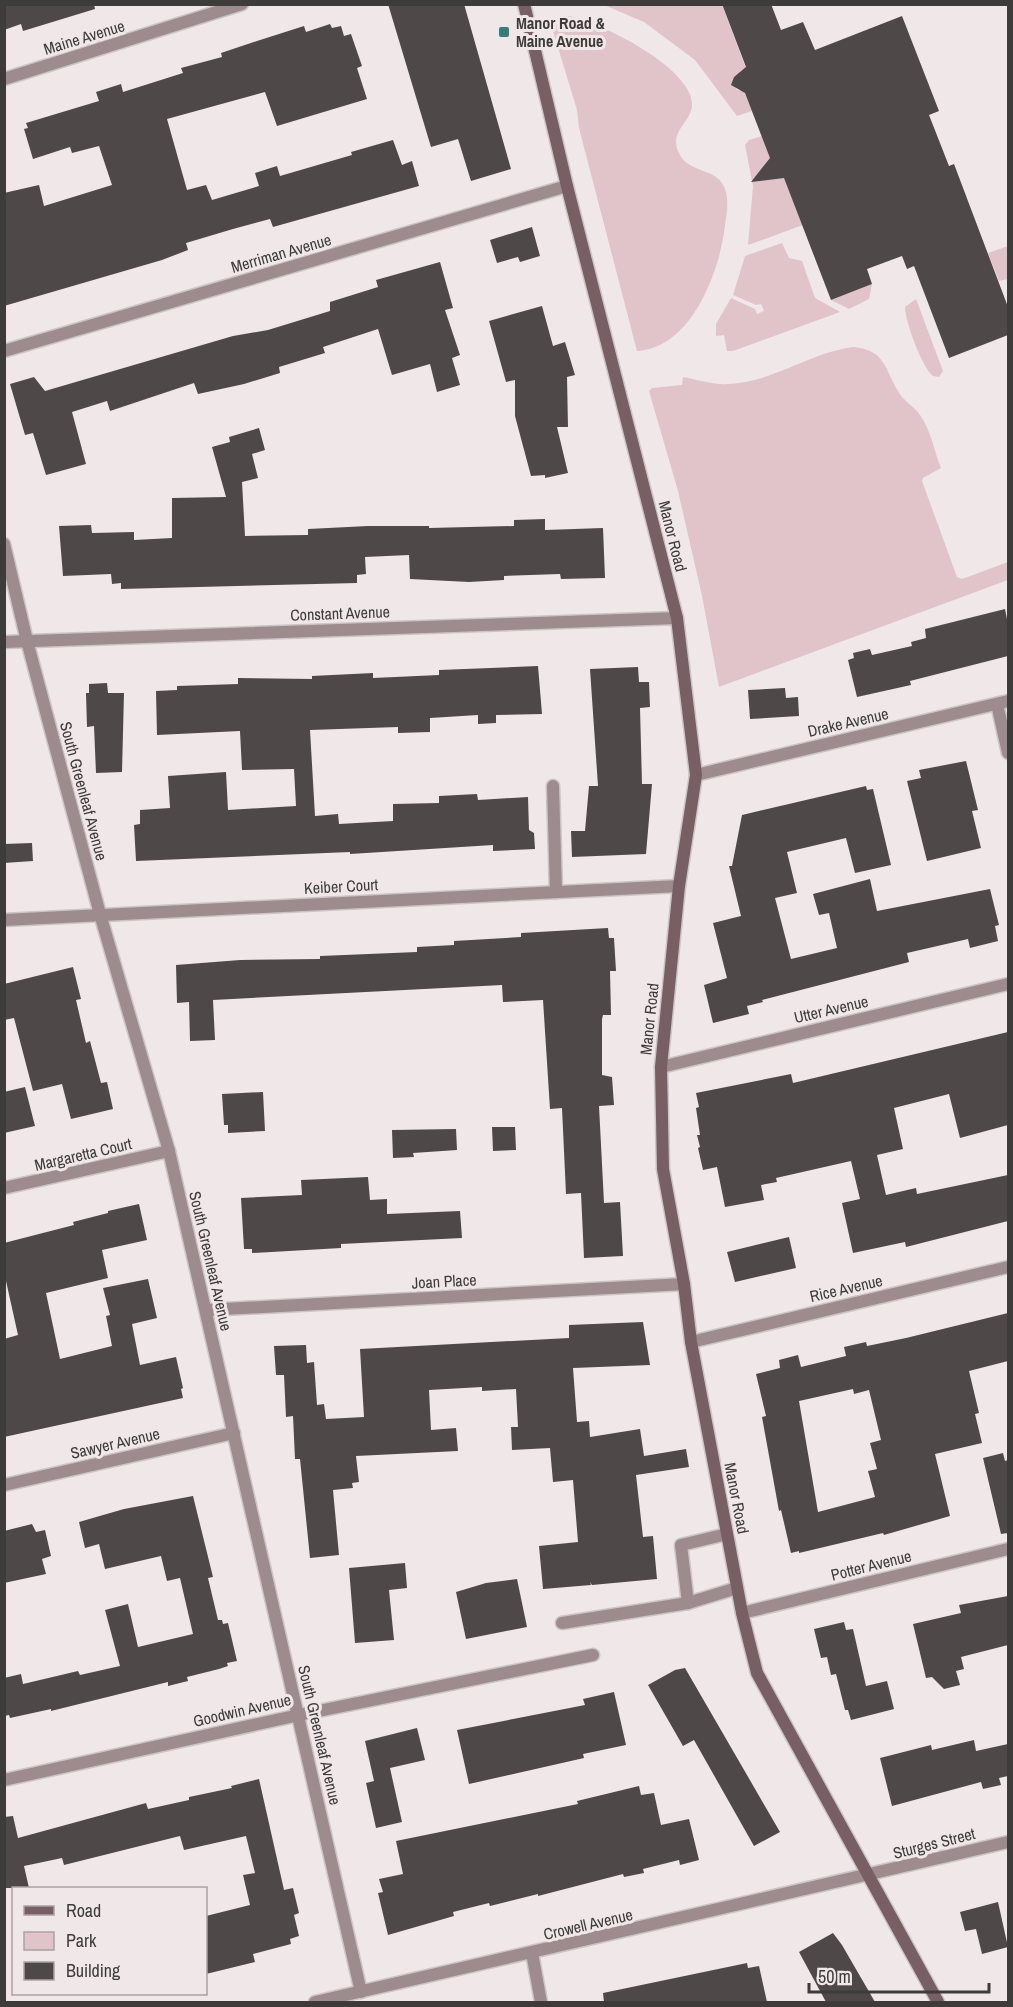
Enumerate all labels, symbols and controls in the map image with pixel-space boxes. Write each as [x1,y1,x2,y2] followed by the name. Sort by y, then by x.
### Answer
[516,12,605,52] place label: Manor Road & Maine Avenue
[41,14,127,60] street label: Maine Avenue
[497,25,511,39] marker: Manor Road & Maine Avenue
[228,228,334,278] street label: Merriman Avenue
[654,498,692,574] street label: Manor Road
[290,600,390,626] street label: Constant Avenue
[805,702,891,742] street label: Drake Avenue
[55,719,113,863] street label: South Greenleaf Avenue
[303,873,379,899] street label: Keiber Court
[634,982,664,1056] street label: Manor Road
[792,990,870,1028] street label: Utter Avenue
[32,1132,134,1176] street label: Margaretta Court
[184,1189,238,1333] street label: South Greenleaf Avenue
[411,1268,477,1294] street label: Joan Place
[807,1269,885,1307] street label: Rice Avenue
[68,1422,162,1464] street label: Sawyer Avenue
[719,1460,755,1536] street label: Manor Road
[828,1544,914,1586] street label: Potter Avenue
[293,1663,347,1807] street label: South Greenleaf Avenue
[191,1688,293,1732] street label: Goodwin Avenue
[891,1822,978,1864] street label: Sturges Street
[12,1887,207,1995] legend
[66,1898,101,1923] text: Road
[541,1903,635,1945] street label: Crowell Avenue
[66,1928,97,1953] text: Park
[809,1956,989,1994] scale bar
[66,1958,121,1983] text: Building
[818,1964,851,1989] text: 50 m

